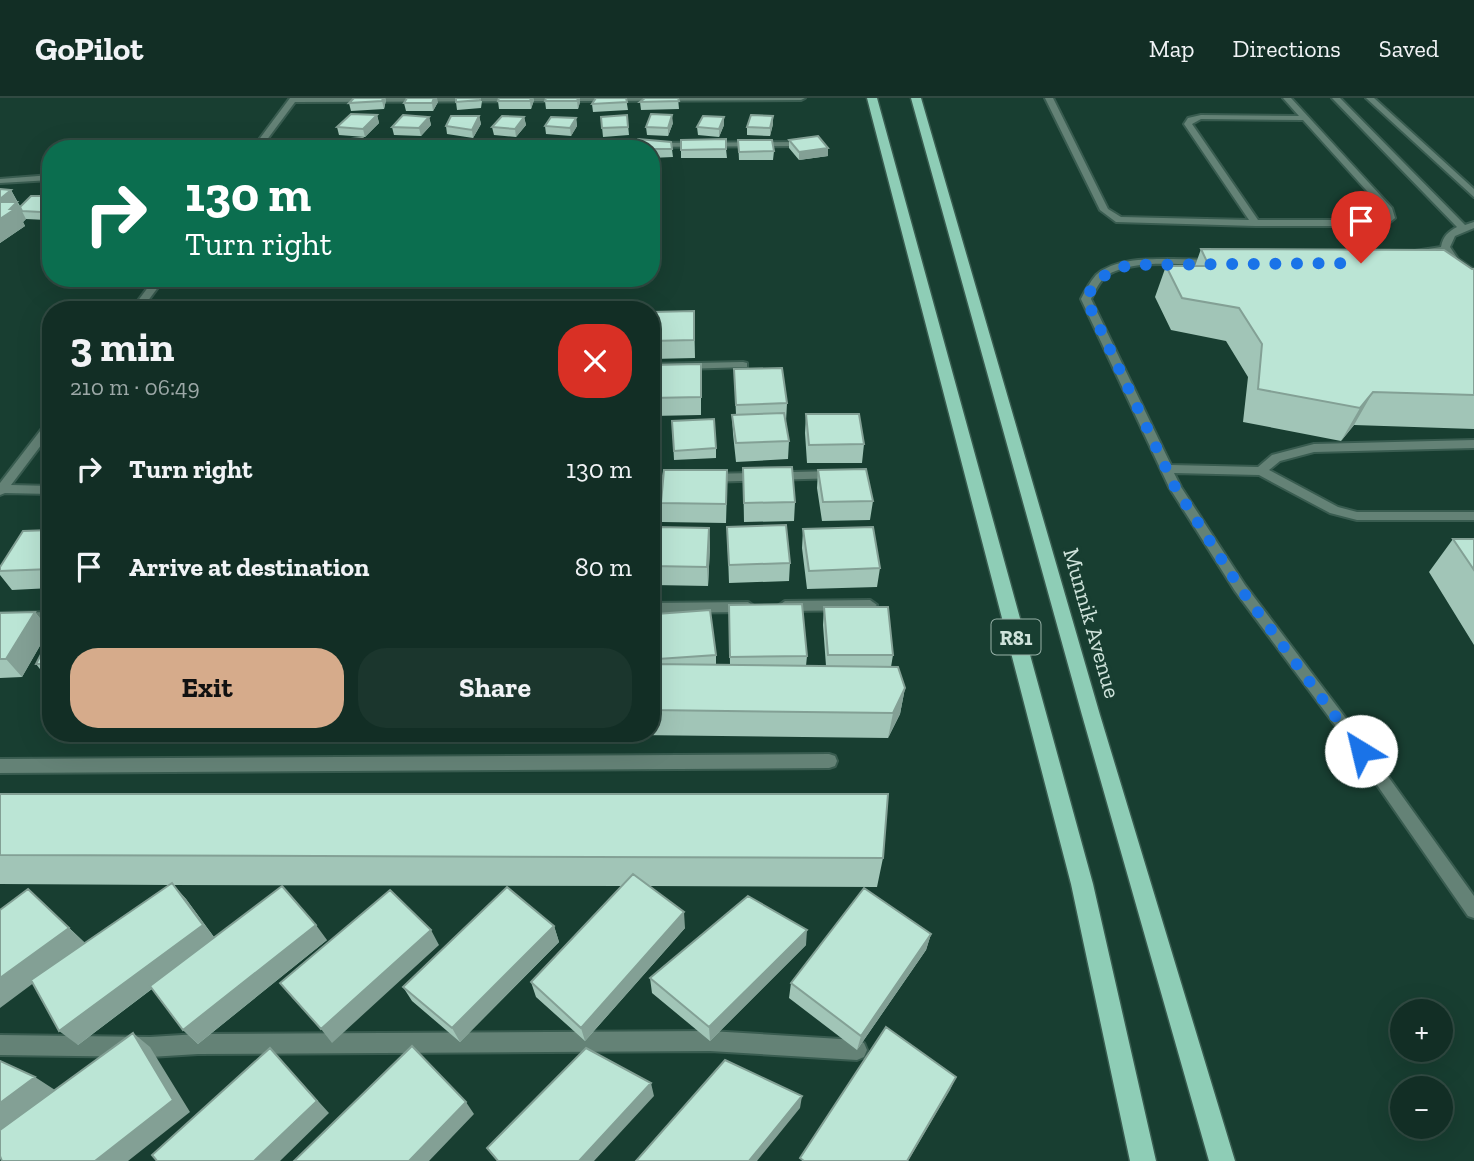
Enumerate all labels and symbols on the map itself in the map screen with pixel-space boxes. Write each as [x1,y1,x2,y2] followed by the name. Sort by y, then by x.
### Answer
[1331,191,1391,263] pin
[1057,545,1127,701] street label: Munnik Avenue
[992,620,1040,654] road number: R81
[1324,714,1398,788] position arrow

